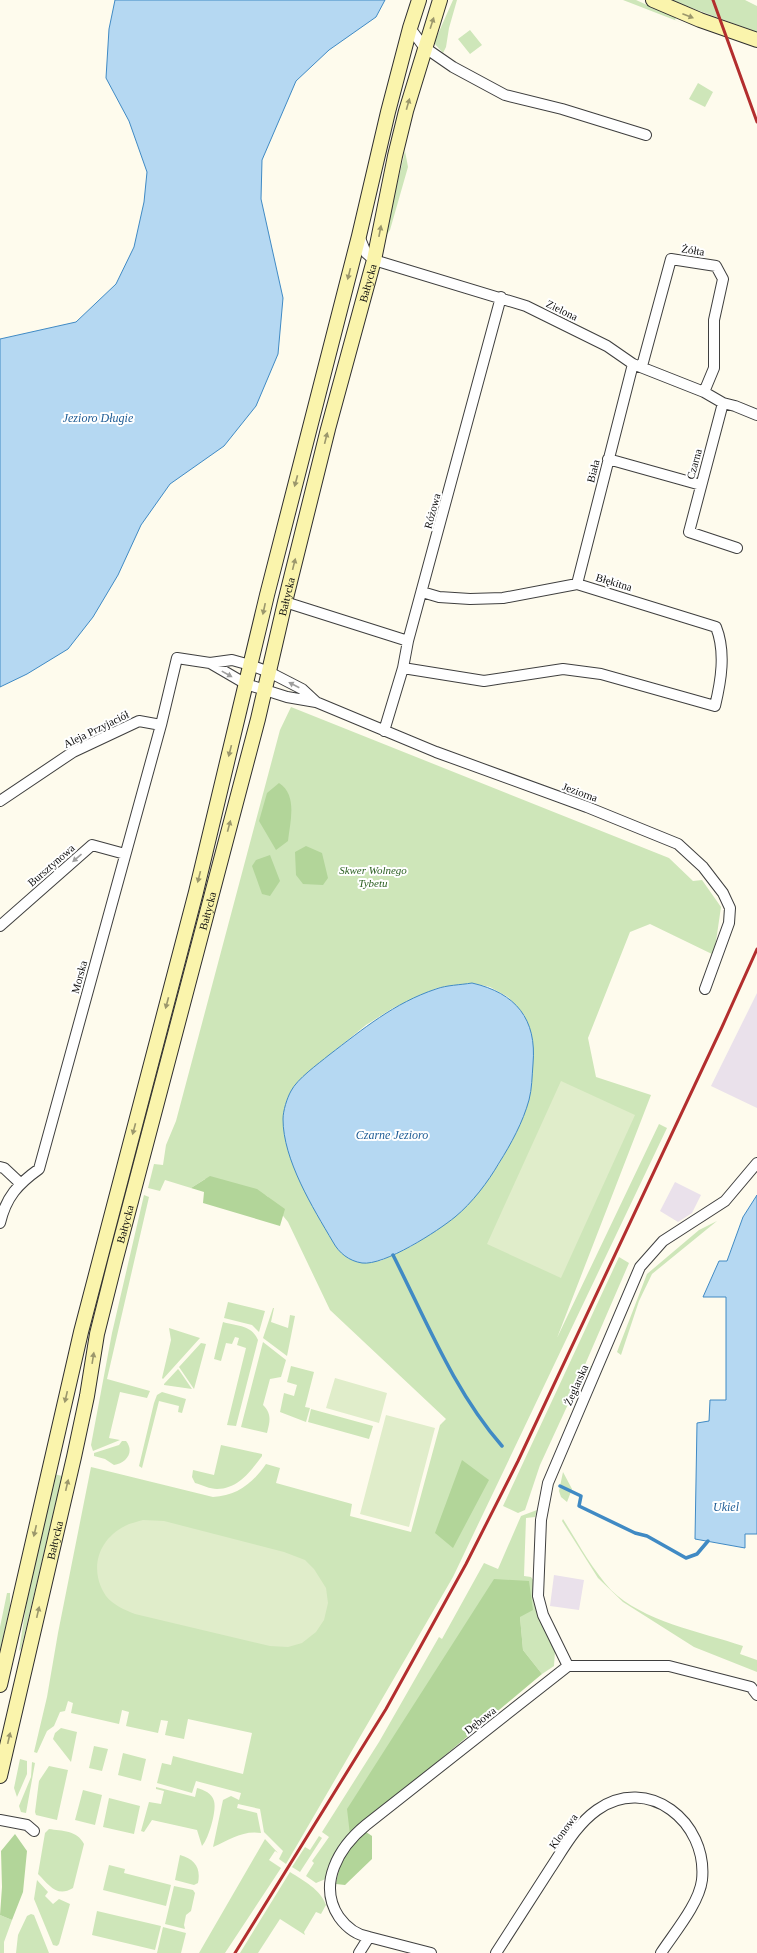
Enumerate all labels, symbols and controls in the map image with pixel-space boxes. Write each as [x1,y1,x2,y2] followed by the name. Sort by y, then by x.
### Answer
[683,13,695,19] one-way arrow
[429,17,435,29] one-way arrow
[405,98,411,110] one-way arrow
[377,225,383,237] one-way arrow
[681,242,706,258] street label: Żółta
[357,262,379,303] street label: Bałtycka
[346,268,352,280] one-way arrow
[544,297,580,323] street label: Zielona
[63,411,134,425] water label: Jezioro Długie
[323,432,329,444] one-way arrow
[684,447,704,481] street label: Czarna
[584,458,602,484] street label: Biała
[293,475,299,487] one-way arrow
[422,492,442,530] street label: Różowa
[292,558,298,570] one-way arrow
[594,571,634,593] street label: Błękitna
[276,576,297,617] street label: Bałtycka
[261,603,267,615] one-way arrow
[222,671,233,678] one-way arrow
[288,682,300,688] one-way arrow
[61,708,131,750] street label: Aleja Przyjaciół
[227,745,233,757] one-way arrow
[561,780,599,804] street label: Jeziorna
[226,820,232,832] one-way arrow
[25,841,77,889] street label: Bursztynowa
[72,854,83,863] one-way arrow
[339,864,407,889] park label: Skwer Wolnego Tybetu
[196,871,202,884] one-way arrow
[197,890,218,931] street label: Bałtycka
[69,959,89,995] street label: Morska
[164,998,170,1010] one-way arrow
[131,1123,137,1135] one-way arrow
[356,1128,428,1142] water label: Czarne Jezioro
[114,1204,136,1245] street label: Bałtycka
[90,1352,96,1364] one-way arrow
[562,1363,590,1407] street label: Żeglarska
[62,1391,68,1404] one-way arrow
[65,1479,71,1491] one-way arrow
[713,1500,740,1514] water label: Ukiel
[44,1520,65,1561] street label: Bałtycka
[32,1524,38,1537] one-way arrow
[35,1605,41,1617] one-way arrow
[462,1704,498,1736] street label: Dębowa
[6,1732,12,1744] one-way arrow
[546,1811,580,1851] street label: Klonowa

